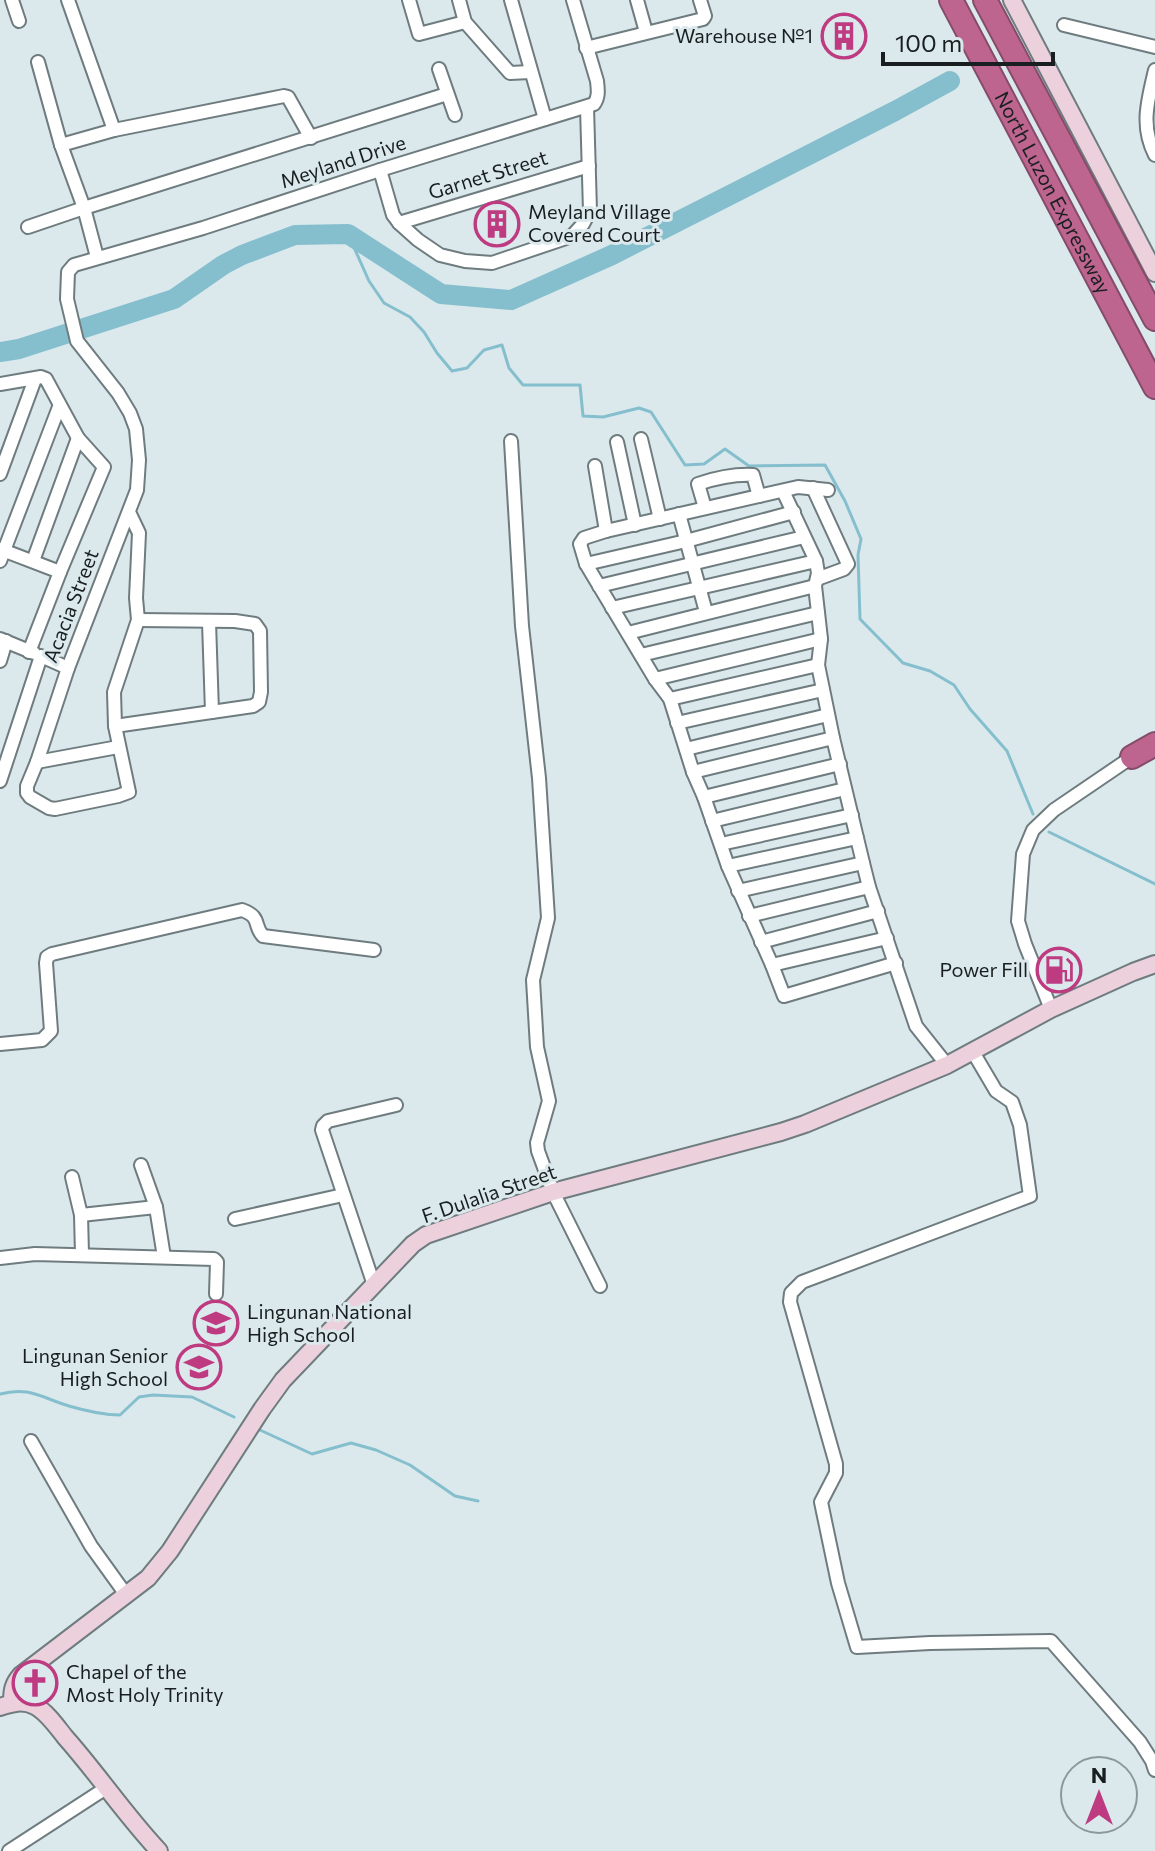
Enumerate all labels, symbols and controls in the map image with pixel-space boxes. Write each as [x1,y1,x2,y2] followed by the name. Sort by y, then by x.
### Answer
[820,12,868,60] building icon: Warehouse №1
[883,16,1053,66] scale bar
[675,23,813,47] place label: Warehouse №1
[895,28,962,57] text: 100 m
[990,87,1117,298] street label: North Luzon Expressway
[277,129,408,193] street label: Meyland Drive
[425,145,550,204] street label: Garnet Street
[528,199,671,246] place label: Meyland Village Covered Court
[473,200,521,248] building icon: Meyland Village Covered Court
[37,546,103,666] street label: Acacia Street
[1035,946,1083,994] fuel station icon: Power Fill
[939,957,1028,981] place label: Power Fill
[418,1159,559,1227] street label: F. Dulalia Street
[192,1299,240,1347] school or university icon: Lingunan National High School
[247,1299,412,1346] place label: Lingunan National High School
[22,1343,168,1390] place label: Lingunan Senior High School
[175,1343,223,1391] school or university icon: Lingunan Senior High School
[11,1659,59,1707] church icon: Chapel of the Most Holy Trinity
[66,1659,224,1706] place label: Chapel of the Most Holy Trinity
[1059,1755,1139,1835] north arrow
[1091,1761,1107,1788] text: N

